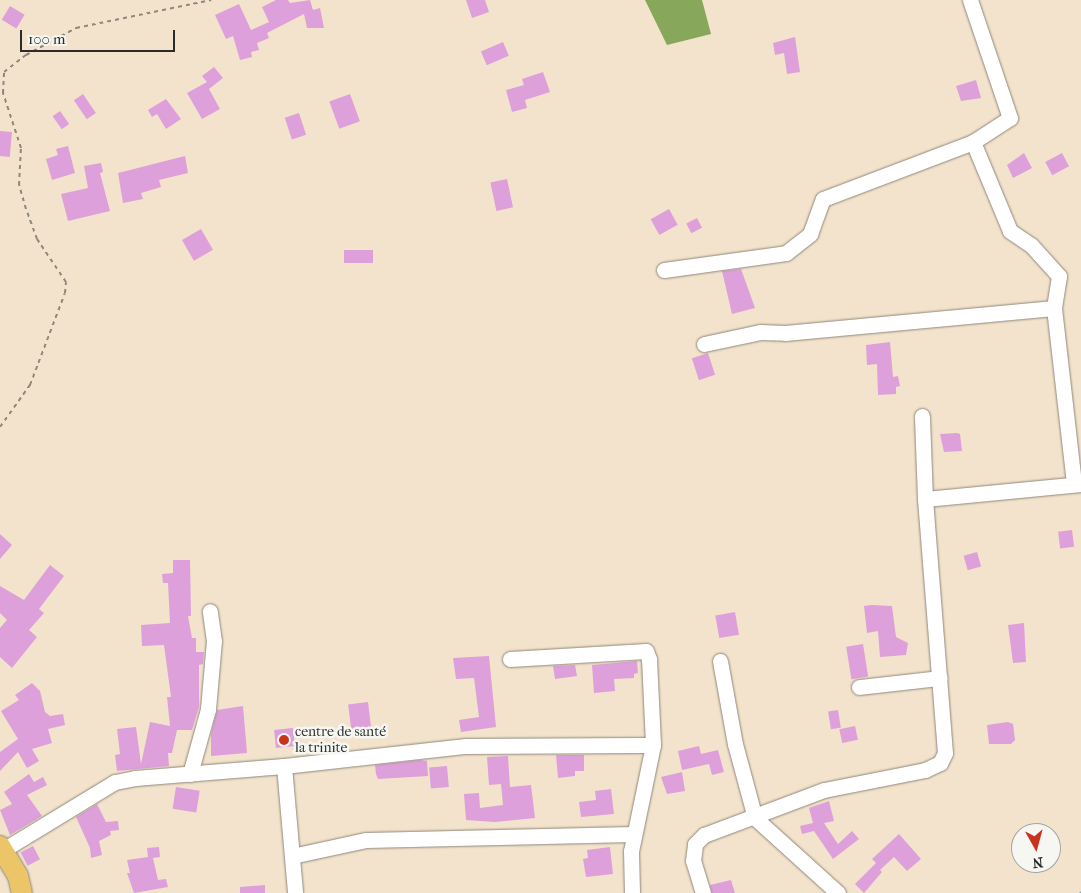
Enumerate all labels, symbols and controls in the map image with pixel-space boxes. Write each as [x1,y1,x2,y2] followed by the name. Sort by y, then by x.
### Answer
[22,20,178,52] scale bar
[28,30,66,48] text: 100 m
[295,724,386,756] place label: centre de santé la trinite
[277,733,291,747] marker: centre de santé la trinite
[1011,823,1061,873] north arrow
[1031,853,1044,871] text: N

